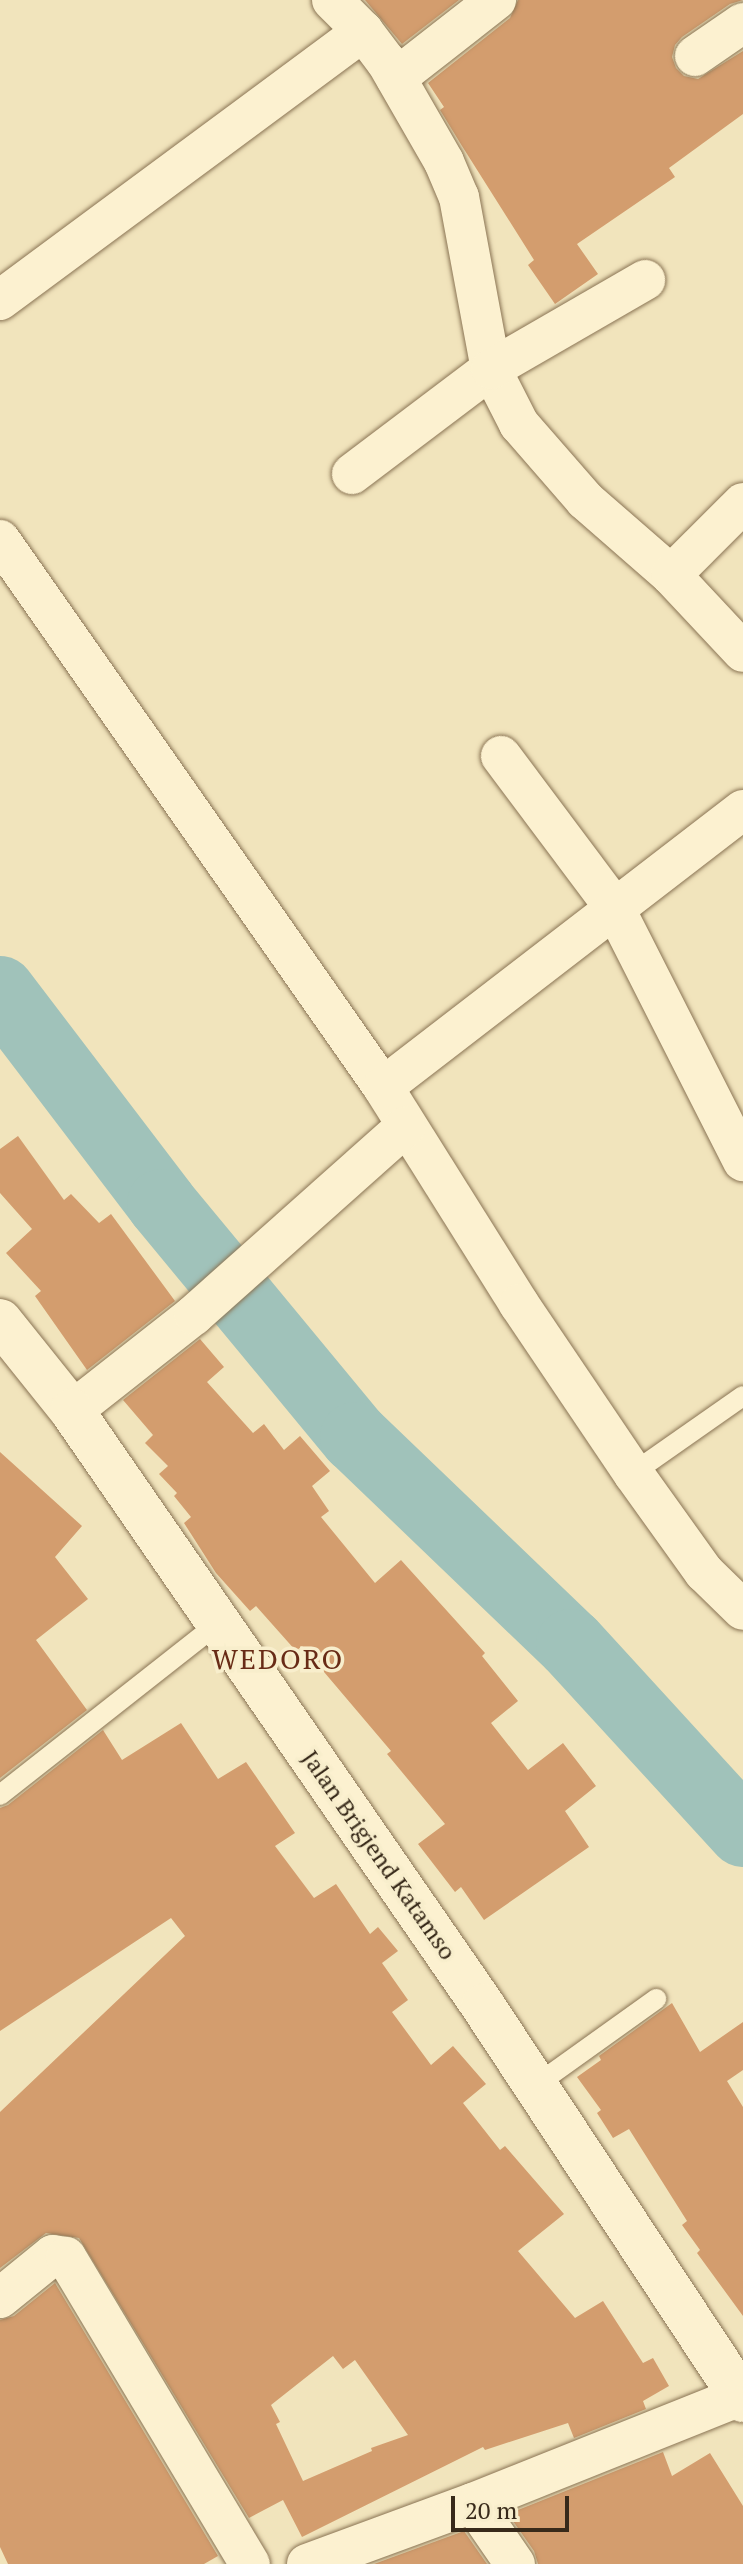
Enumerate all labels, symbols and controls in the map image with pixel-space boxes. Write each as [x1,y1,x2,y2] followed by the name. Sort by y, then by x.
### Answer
[212,1642,344,1676] district label: WEDORO
[296,1745,462,1965] street label: Jalan Brigjend Katamso
[455,2480,573,2530] scale bar
[465,2494,517,2526] text: 20 m

